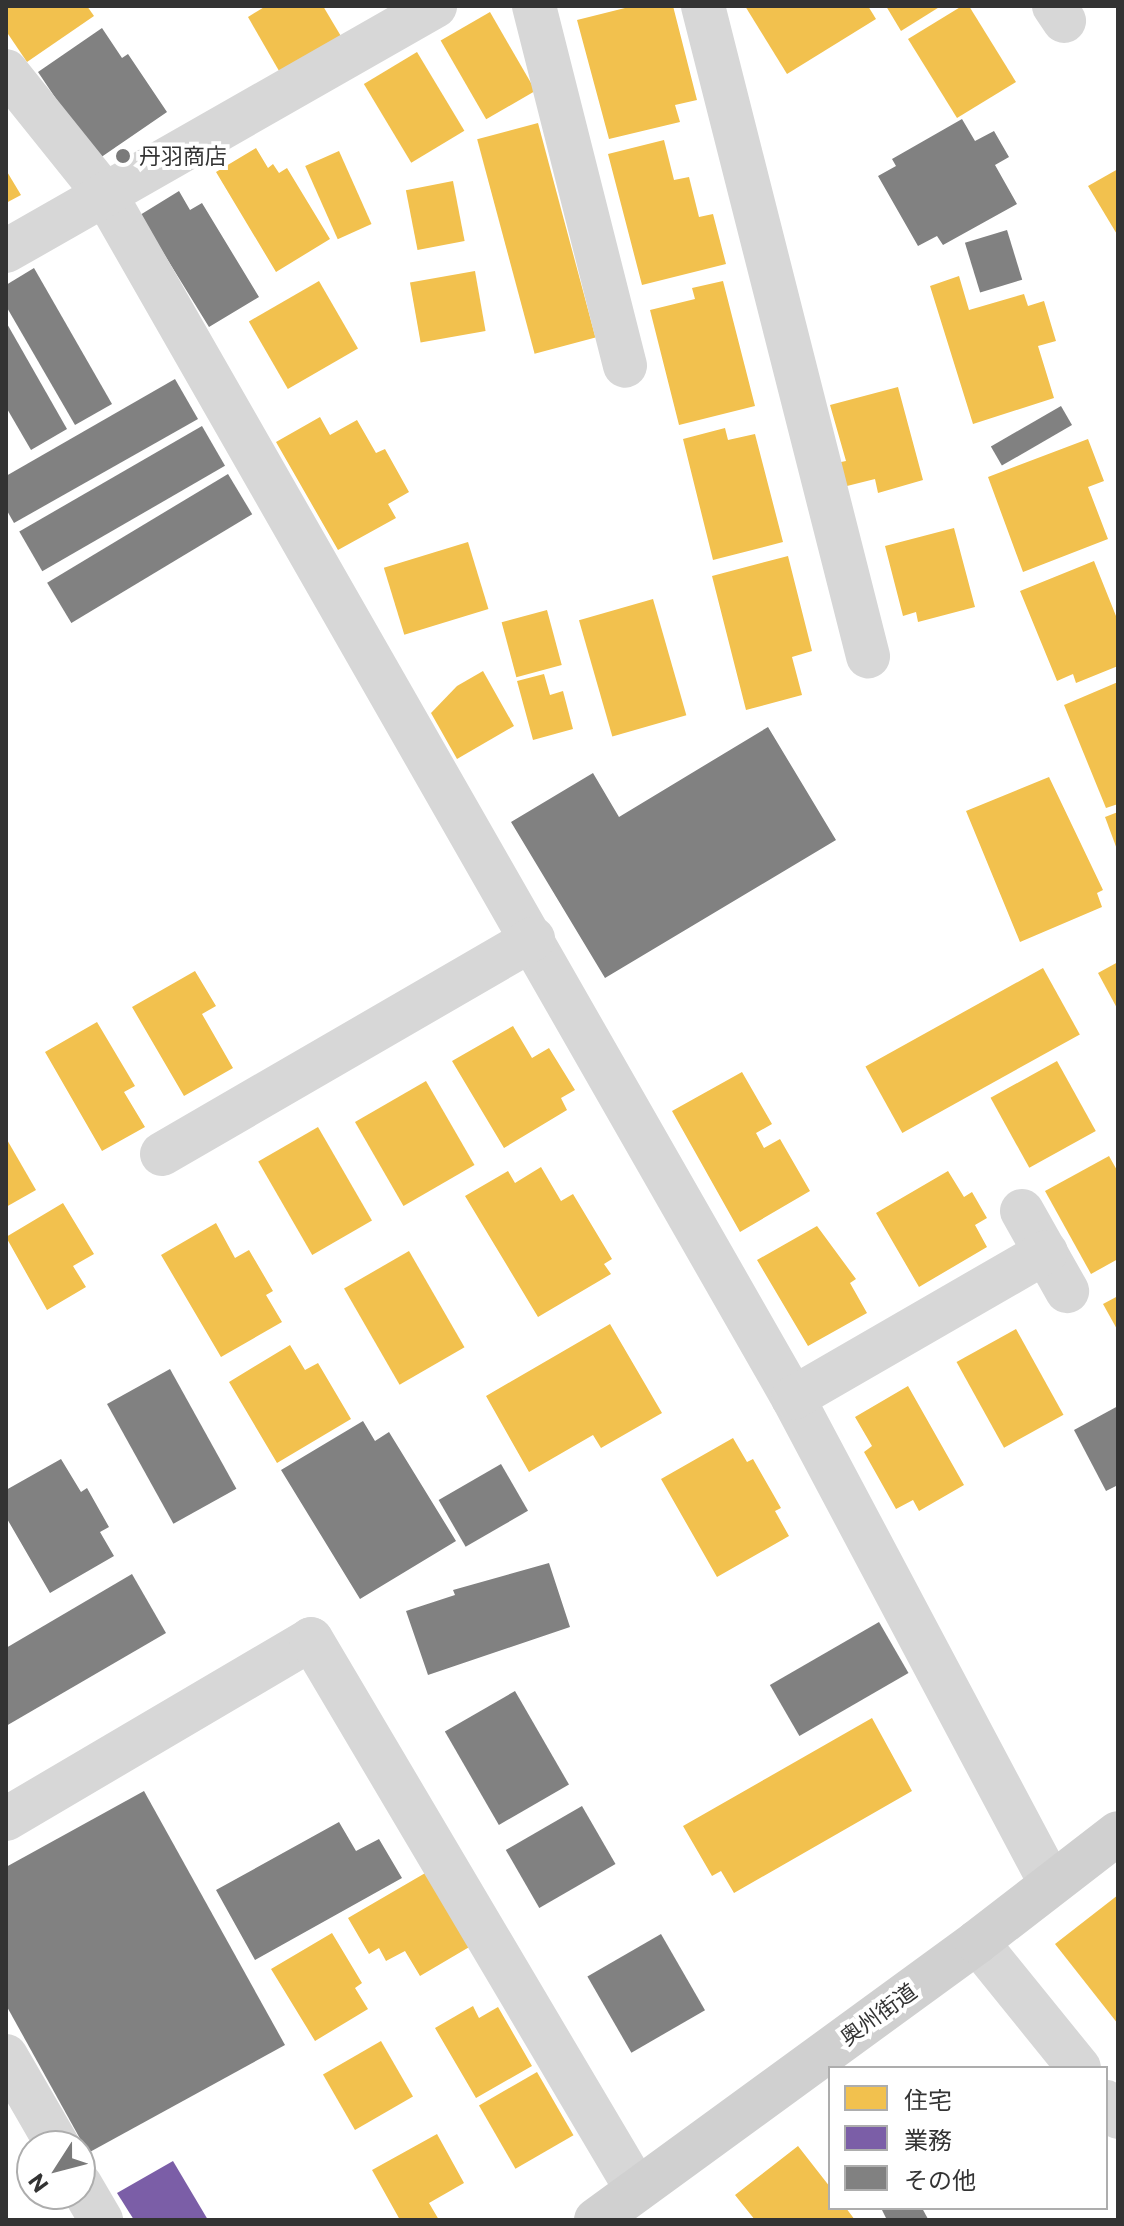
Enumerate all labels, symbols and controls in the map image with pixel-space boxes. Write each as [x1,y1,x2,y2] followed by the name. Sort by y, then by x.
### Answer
[139,143,227,169] place label: 丹羽商店
[114,147,132,165] marker: 丹羽商店
[835,1977,921,2051] street label: 奥州街道
[828,2066,1108,2210] legend
[904,2085,952,2114] text: 住宅
[904,2125,952,2154] text: 業務
[16,2130,96,2210] north arrow
[904,2165,976,2194] text: その他
[22,2169,54,2198] text: N

